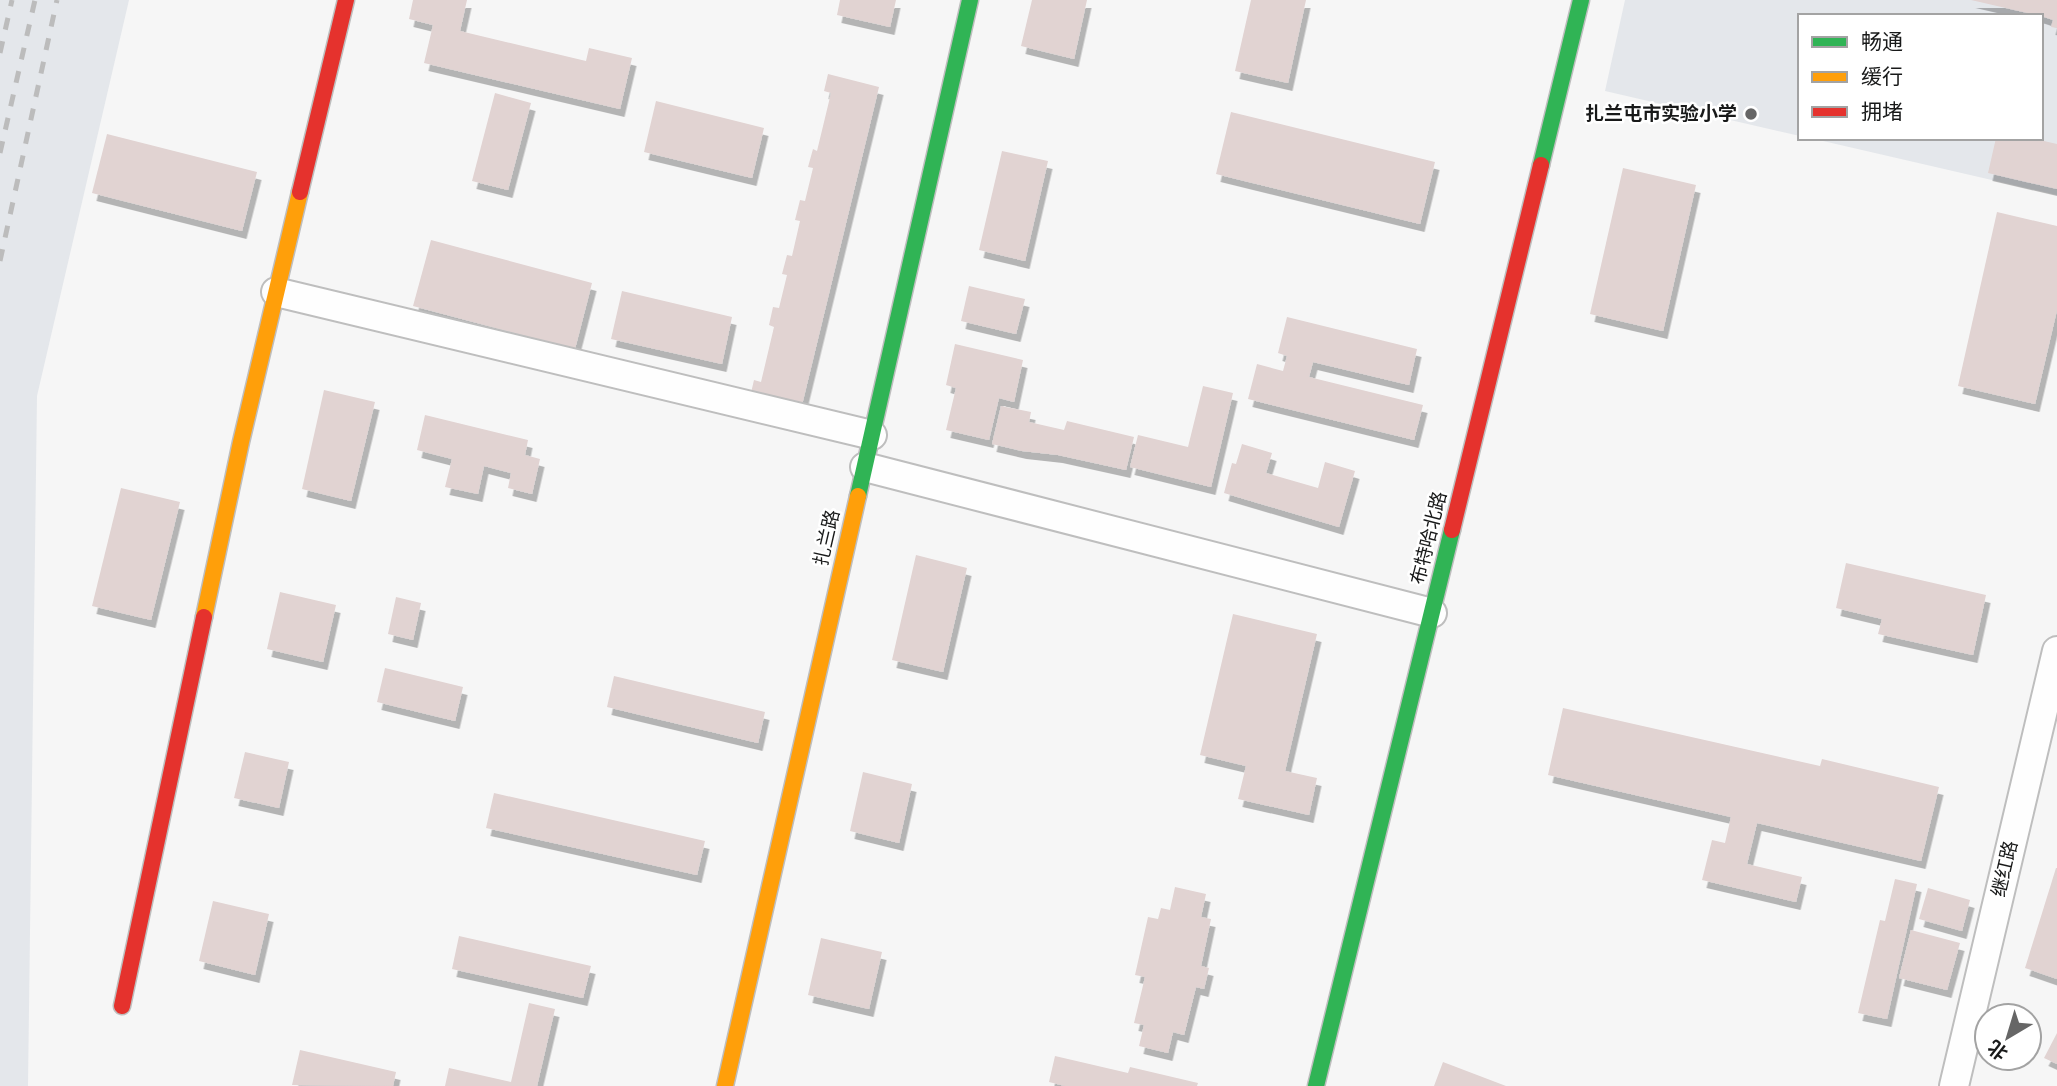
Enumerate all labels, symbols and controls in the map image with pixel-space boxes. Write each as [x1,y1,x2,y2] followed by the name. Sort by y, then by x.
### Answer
[1798,14,2043,140] legend
[1861,28,1903,56] text: 畅通
[1861,63,1903,91] text: 缓行
[1861,98,1903,126] text: 拥堵
[1585,101,1737,127] place label: 扎兰屯市实验小学
[1743,106,1759,122] marker: 扎兰屯市实验小学
[1405,489,1453,587] street label: 布特哈北路
[808,507,846,569] street label: 扎兰路
[1986,838,2024,900] street label: 继红路
[1973,1002,2043,1072] north arrow
[1983,1034,2014,1066] text: 北

